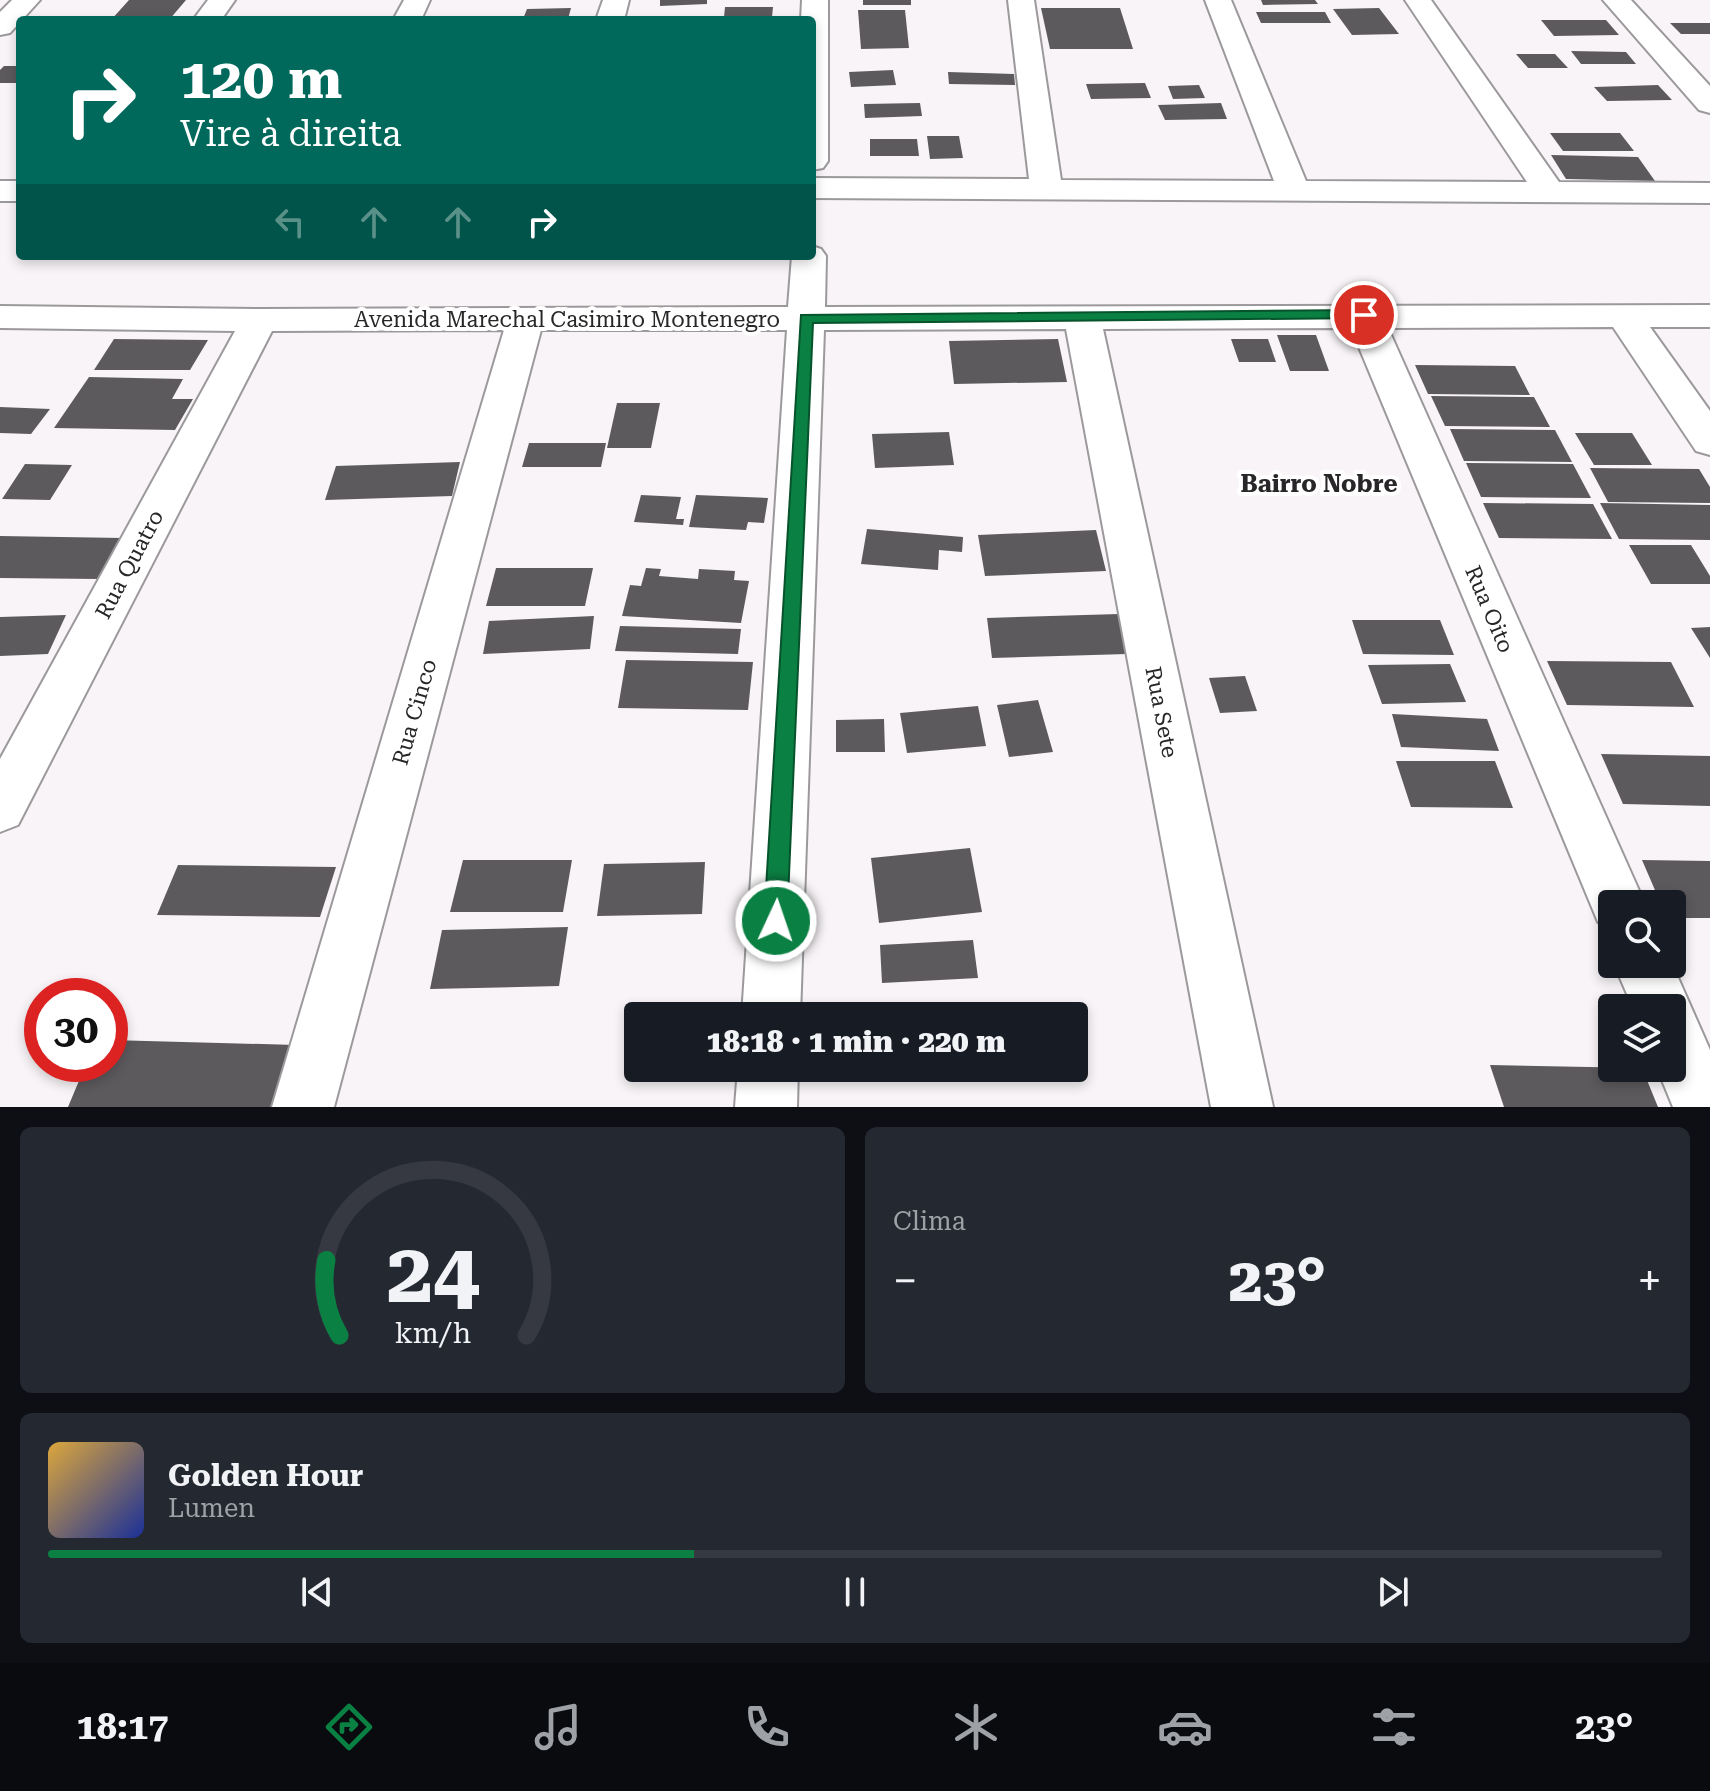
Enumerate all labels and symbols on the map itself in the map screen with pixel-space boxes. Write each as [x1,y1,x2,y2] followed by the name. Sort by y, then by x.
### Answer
[1330,281,1398,349] pin
[354,307,780,332] street label: Avenida Marechal Casimiro Montenegro
[1240,470,1398,498] district label: Bairro Nobre
[90,506,169,623] street label: Rua Quatro
[1460,562,1519,656] street label: Rua Oito
[387,656,442,768] street label: Rua Cinco
[1140,664,1183,760] street label: Rua Sete
[734,879,818,963] position arrow
[24,978,128,1082] speed limit sign: 30

